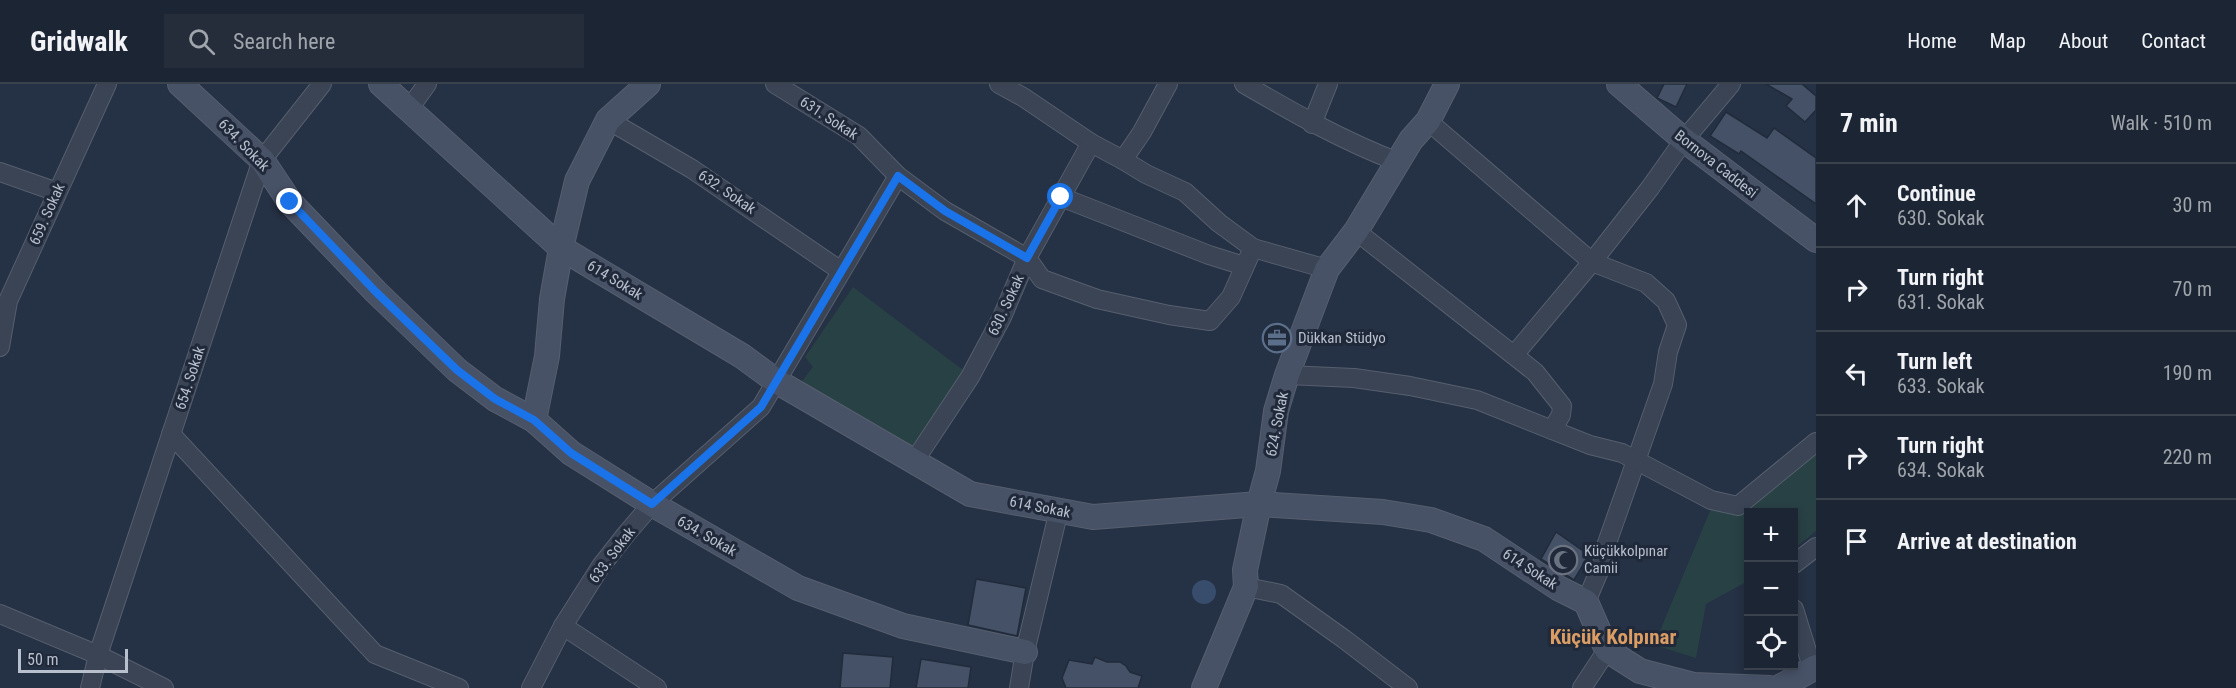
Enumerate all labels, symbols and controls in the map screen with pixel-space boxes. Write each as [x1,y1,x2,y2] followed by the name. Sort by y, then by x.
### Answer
[164,14,584,68] search box
[30,25,128,58] text: Gridwalk
[185,25,218,58] icon: search
[233,29,335,54] text: Search here
[1907,29,1957,53] text: Home
[1990,29,2026,53] text: Map
[2059,29,2108,53] text: About
[2141,29,2206,53] text: Contact
[797,93,862,144] street label: 631. Sokak
[1840,108,1898,138] text: 7 min
[2111,111,2212,135] text: Walk · 510 m
[215,115,273,175] street label: 634. Sokak
[1671,126,1761,202] street label: Bornova Caddesi
[695,166,759,218] street label: 632. Sokak
[25,180,69,248] street label: 659. Sokak
[1897,181,1976,206] text: Continue
[1047,183,1073,209] route start
[276,188,302,214] route end
[1840,189,1873,222] icon: ahead
[2173,193,2212,217] text: 30 m
[1897,206,1985,230] text: 630. Sokak
[584,256,646,304] street label: 614 Sokak
[1897,265,1984,290] text: Turn right
[984,271,1028,339] street label: 630. Sokak
[1840,273,1873,306] icon: right
[2173,277,2212,301] text: 70 m
[1897,290,1985,314] text: 631. Sokak
[1261,322,1293,354] office icon: Dükkan Stüdyo
[1298,329,1386,347] place label: Dükkan Stüdyo
[171,344,209,412] street label: 654. Sokak
[1897,349,1972,374] text: Turn left
[1840,357,1873,390] icon: left
[2163,361,2212,385] text: 190 m
[1897,374,1985,398] text: 633. Sokak
[1262,390,1292,458] street label: 624. Sokak
[1897,433,1984,458] text: Turn right
[1840,441,1873,474] icon: right
[2163,445,2212,469] text: 220 m
[1897,458,1985,482] text: 634. Sokak
[1008,492,1072,522] street label: 614 Sokak
[1744,508,1798,670] map controls
[1744,508,1798,562] button: +
[674,512,740,560] street label: 634. Sokak
[585,523,639,587] street label: 633. Sokak
[1840,525,1873,558] icon: arrive
[1897,529,2077,554] text: Arrive at destination
[1584,542,1668,577] place label: Küçükkolpınar Camii
[1547,544,1579,576] mosque icon: Küçükkolpınar Camii
[1499,545,1561,593] street label: 614 Sokak
[1744,562,1798,616] button: −
[1744,616,1798,670] button: locate
[1550,625,1676,649] district label: Küçük Kolpınar
[18,646,128,674] scale bar
[27,650,59,669] text: 50 m

